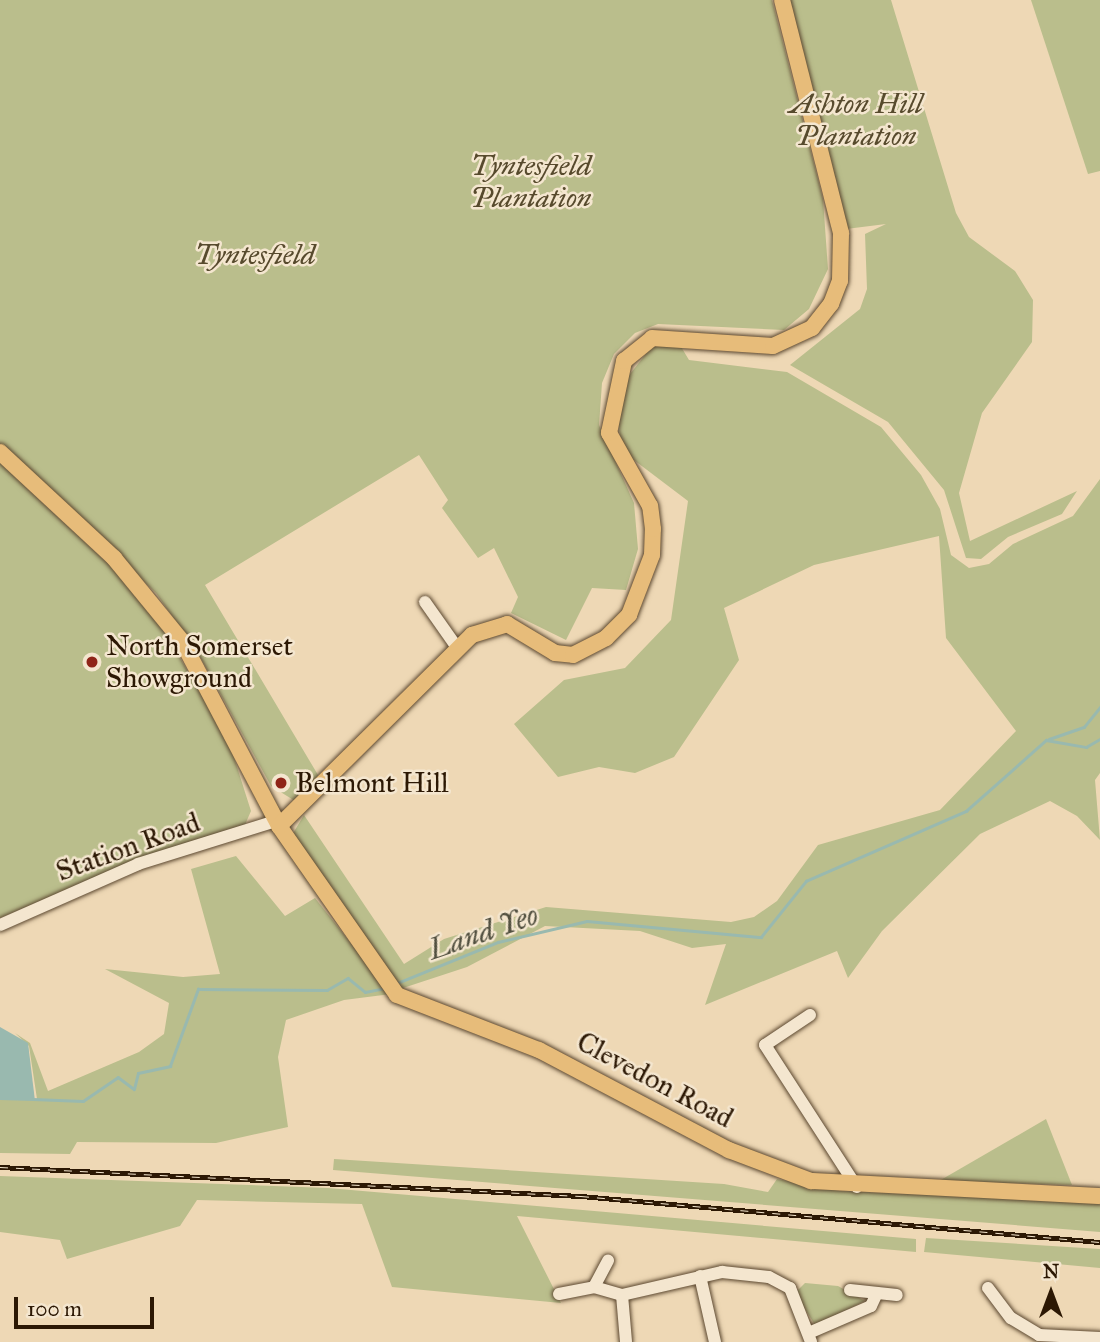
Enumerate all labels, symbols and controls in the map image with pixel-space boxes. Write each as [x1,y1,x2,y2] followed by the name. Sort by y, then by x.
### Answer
[789,87,923,153] park label: Ashton Hill Plantation
[471,149,591,215] park label: Tyntesfield Plantation
[195,238,315,272] park label: Tyntesfield
[106,629,293,695] place label: North Somerset Showground
[84,654,100,670] marker: North Somerset Showground
[295,766,449,800] place label: Belmont Hill
[273,775,289,791] marker: Belmont Hill
[52,805,204,889] street label: Station Road
[423,896,543,968] water label: Land Yeo
[571,1025,739,1135] street label: Clevedon Road
[1016,1258,1086,1328] north arrow
[1043,1260,1059,1283] text: N
[18,1282,158,1326] scale bar
[27,1296,82,1322] text: 100 m

